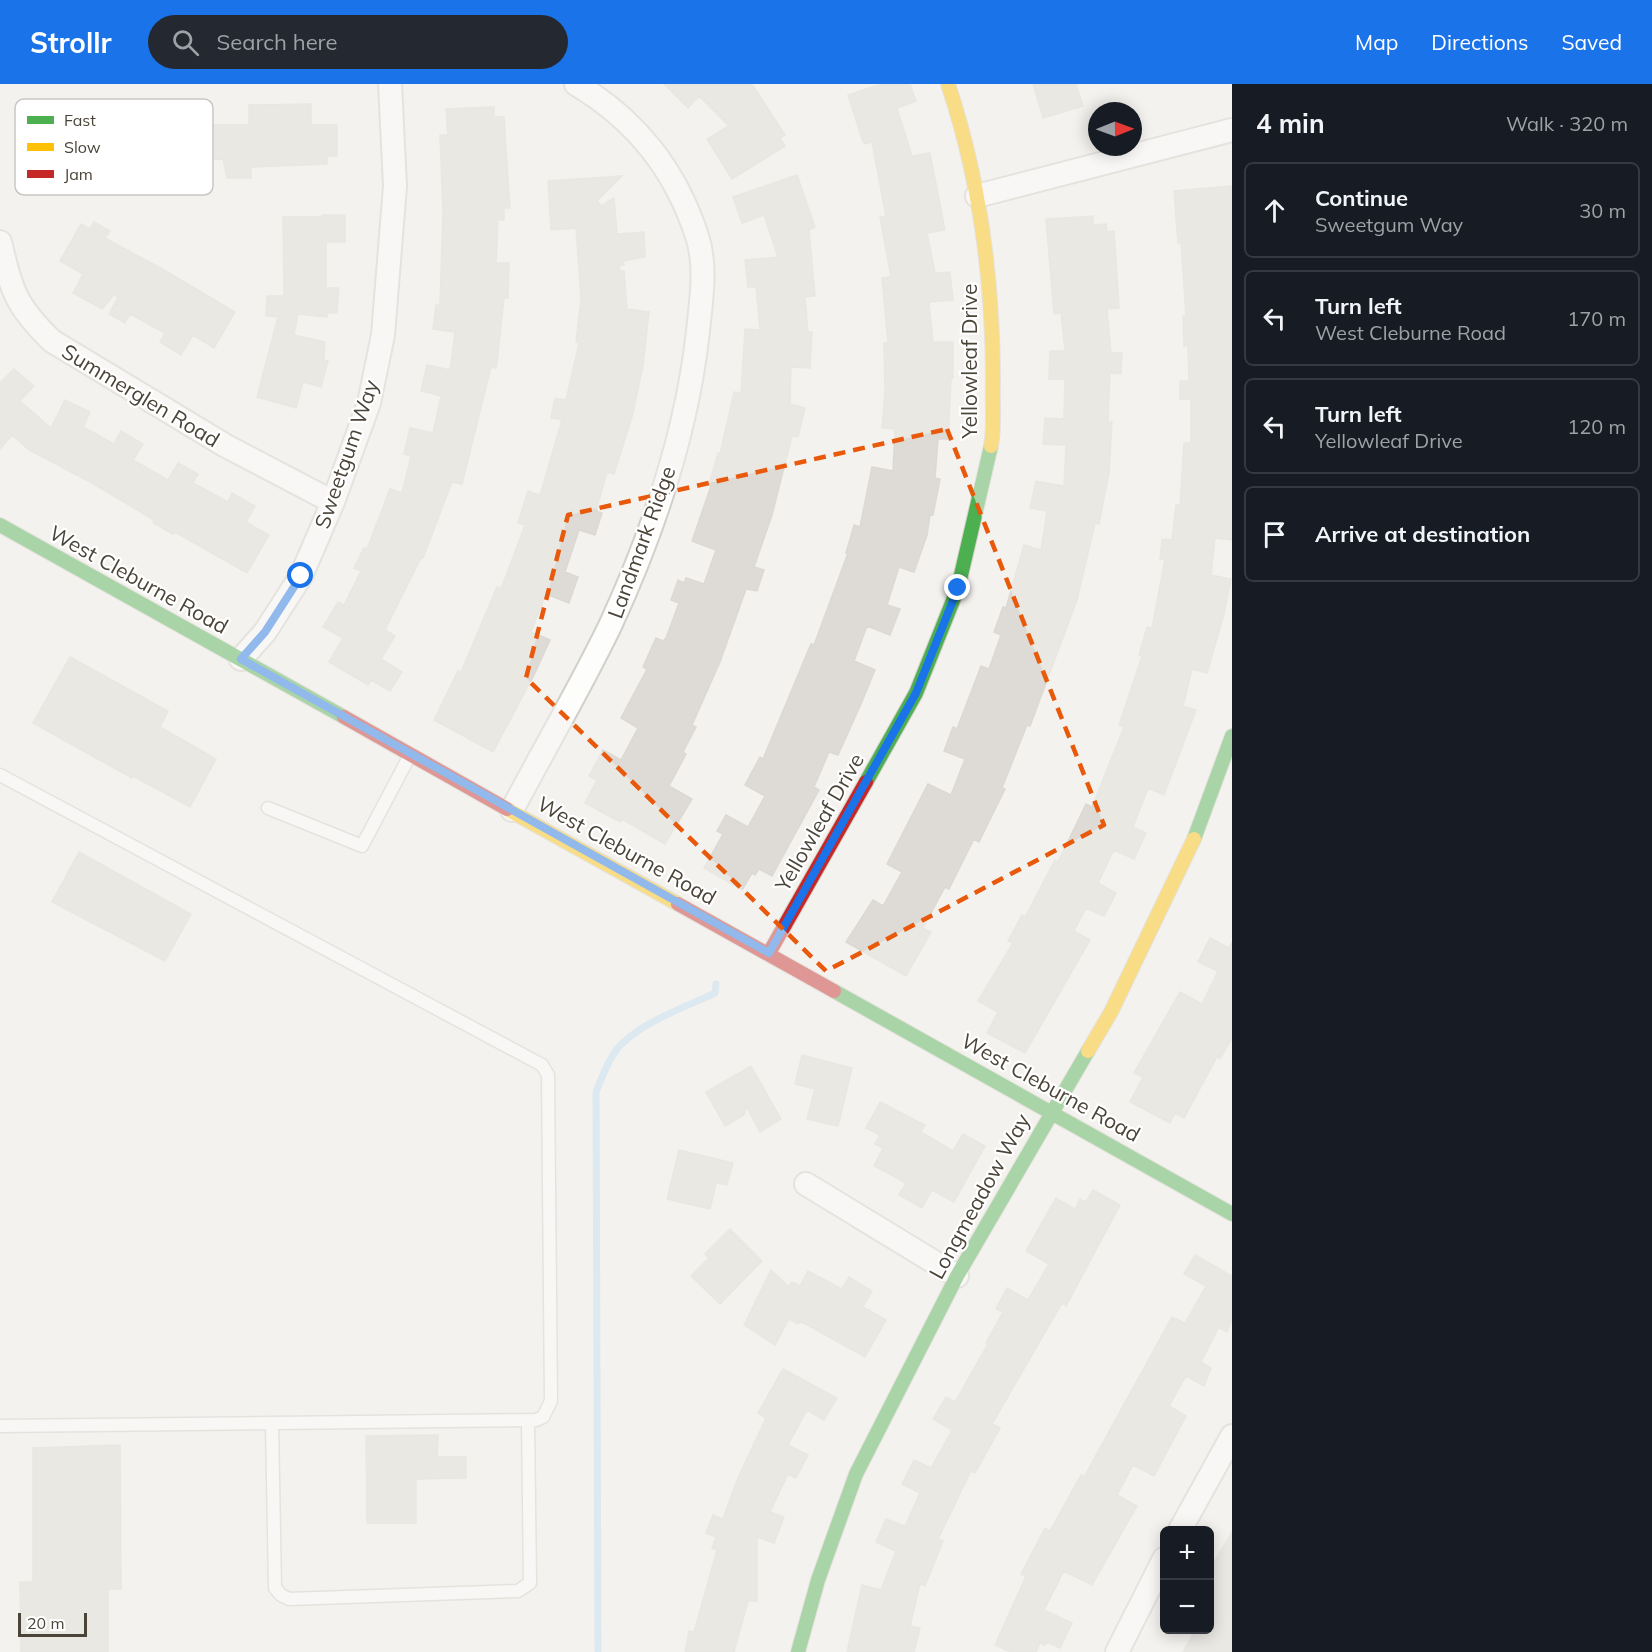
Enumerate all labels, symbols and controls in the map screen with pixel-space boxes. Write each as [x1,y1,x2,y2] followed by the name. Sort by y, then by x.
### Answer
[148,15,568,69] search box
[30,25,112,60] text: Strollr
[169,26,202,59] icon: search
[217,28,337,56] text: Search here
[1355,29,1398,55] text: Map
[1431,29,1528,55] text: Directions
[1561,29,1622,55] text: Saved
[15,99,213,195] legend
[1088,102,1142,156] north arrow
[1256,107,1325,140] text: 4 min
[64,110,96,130] text: Fast
[1506,111,1628,136] text: Walk · 320 m
[64,137,101,157] text: Slow
[64,164,93,184] text: Jam
[1315,184,1408,212] text: Continue
[1258,194,1291,227] icon: ahead
[1579,198,1626,223] text: 30 m
[1315,212,1463,237] text: Sweetgum Way
[956,284,982,439] street label: Yellowleaf Drive
[1315,292,1402,320] text: Turn left
[1258,302,1291,335] icon: left
[1567,306,1626,331] text: 170 m
[1315,320,1506,345] text: West Cleburne Road
[57,338,225,452] street label: Summerglen Road
[308,376,384,532] street label: Sweetgum Way
[1315,400,1402,428] text: Turn left
[1258,410,1291,443] icon: left
[1567,414,1626,439] text: 120 m
[1315,428,1463,453] text: Yellowleaf Drive
[601,462,681,622] street label: Landmark Ridge
[1258,518,1291,551] icon: arrive
[45,519,233,639] street label: West Cleburne Road
[1315,520,1530,548] text: Arrive at destination
[287,562,313,588] route start
[944,574,970,600] route end
[769,748,869,896] street label: Yellowleaf Drive
[533,790,721,910] street label: West Cleburne Road
[957,1027,1145,1147] street label: West Cleburne Road
[923,1109,1035,1283] street label: Longmeadow Way
[1160,1526,1214,1634] map controls
[1160,1526,1214,1580] button: +
[1160,1580,1214,1634] button: −
[18,1610,87,1638] scale bar
[27,1613,64,1633] text: 20 m

